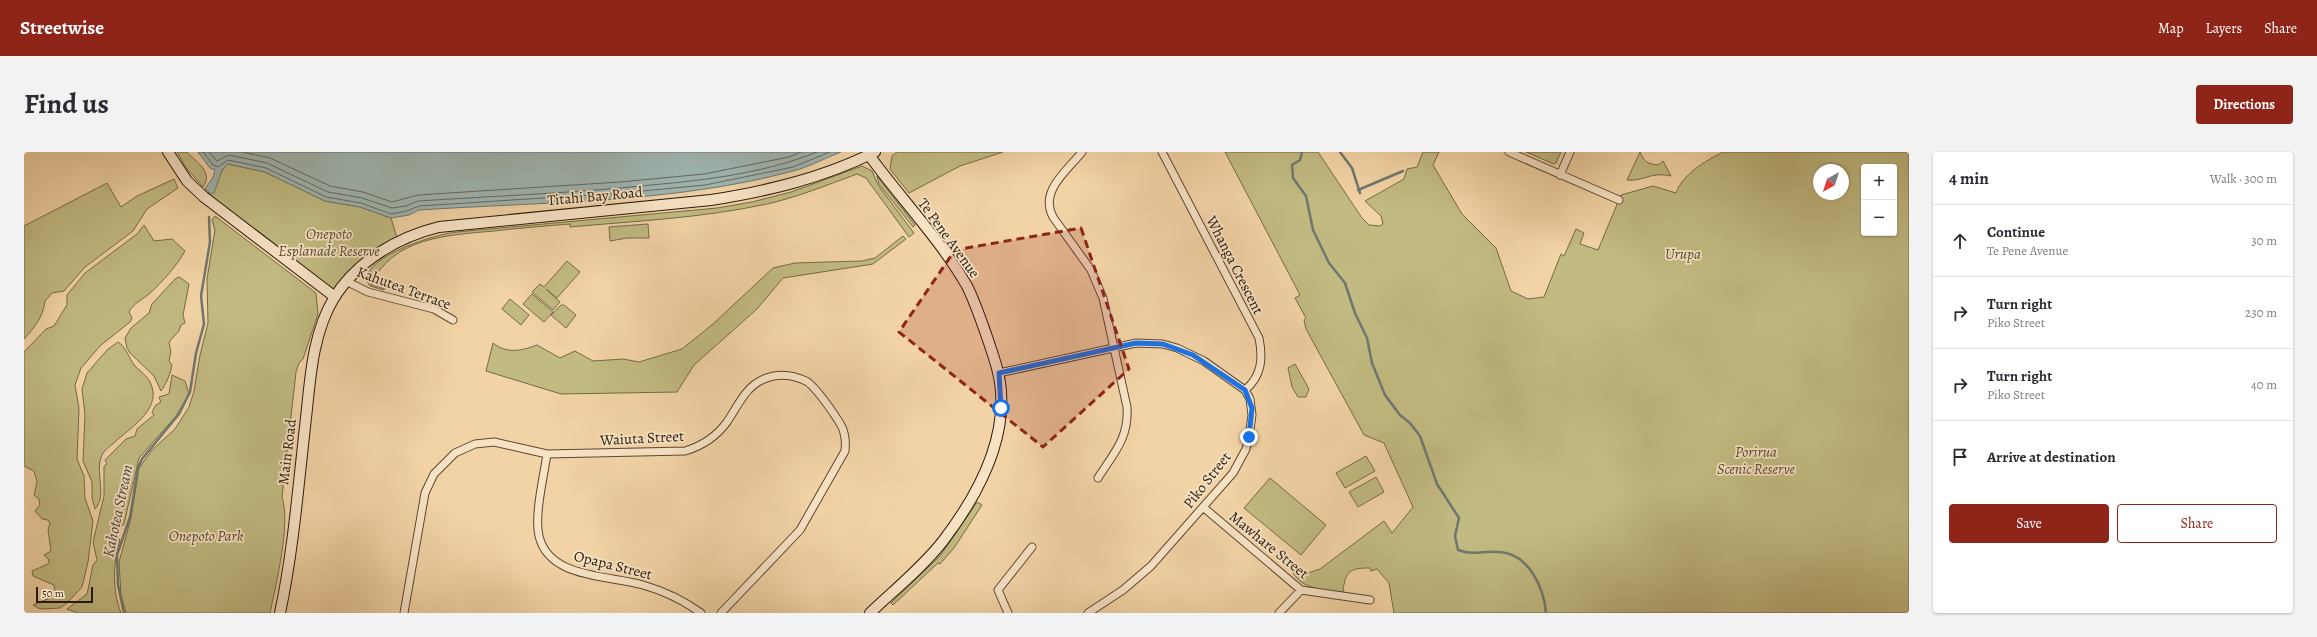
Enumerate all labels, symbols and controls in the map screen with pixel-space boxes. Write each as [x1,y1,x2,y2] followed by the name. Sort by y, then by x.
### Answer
[20,15,104,41] text: Streetwise
[2158,19,2184,38] text: Map
[2206,19,2242,38] text: Layers
[2264,19,2297,38] text: Share
[24,85,109,123] text: Find us
[2196,85,2293,124] button: Directions
[1813,164,1849,200] north arrow
[1861,164,1897,236] map controls
[1861,164,1897,200] button: +
[1949,167,1989,190] text: 4 min
[2210,170,2277,187] text: Walk · 300 m
[546,182,644,210] street label: Titahi Bay Road
[913,194,985,282] street label: Te Pene Avenue
[1861,200,1897,236] button: −
[1201,212,1268,318] street label: Whanga Crescent
[1987,222,2045,242] text: Continue
[278,224,380,261] park label: Onepoto Esplanade Reserve
[1949,230,1971,252] icon: ahead
[2251,232,2277,249] text: 30 m
[1987,242,2068,259] text: Te Pene Avenue
[1665,244,1701,264] park label: Urupa
[354,262,454,314] street label: Kahutea Terrace
[1987,294,2052,314] text: Turn right
[1949,302,1971,324] icon: right
[2245,304,2277,321] text: 230 m
[1987,314,2045,331] text: Piko Street
[1987,366,2052,386] text: Turn right
[1949,374,1971,396] icon: right
[2251,376,2277,393] text: 40 m
[1987,386,2045,403] text: Piko Street
[992,399,1010,417] route start
[273,417,301,486] street label: Main Road
[599,426,684,450] street label: Waiuta Street
[1240,428,1258,446] route end
[1717,442,1796,479] park label: Porirua Scenic Reserve
[1949,446,1971,468] icon: arrive
[1179,447,1235,512] street label: Piko Street
[1987,447,2116,467] text: Arrive at destination
[97,463,139,559] water label: Kahotea Stream
[1949,504,2109,543] button: Save
[2117,504,2277,543] button: Share
[1225,507,1313,583] street label: Mawhare Street
[169,526,244,546] park label: Onepoto Park
[572,546,654,584] street label: Opapa Street
[36,585,93,604] scale bar
[42,586,64,601] text: 50 m

